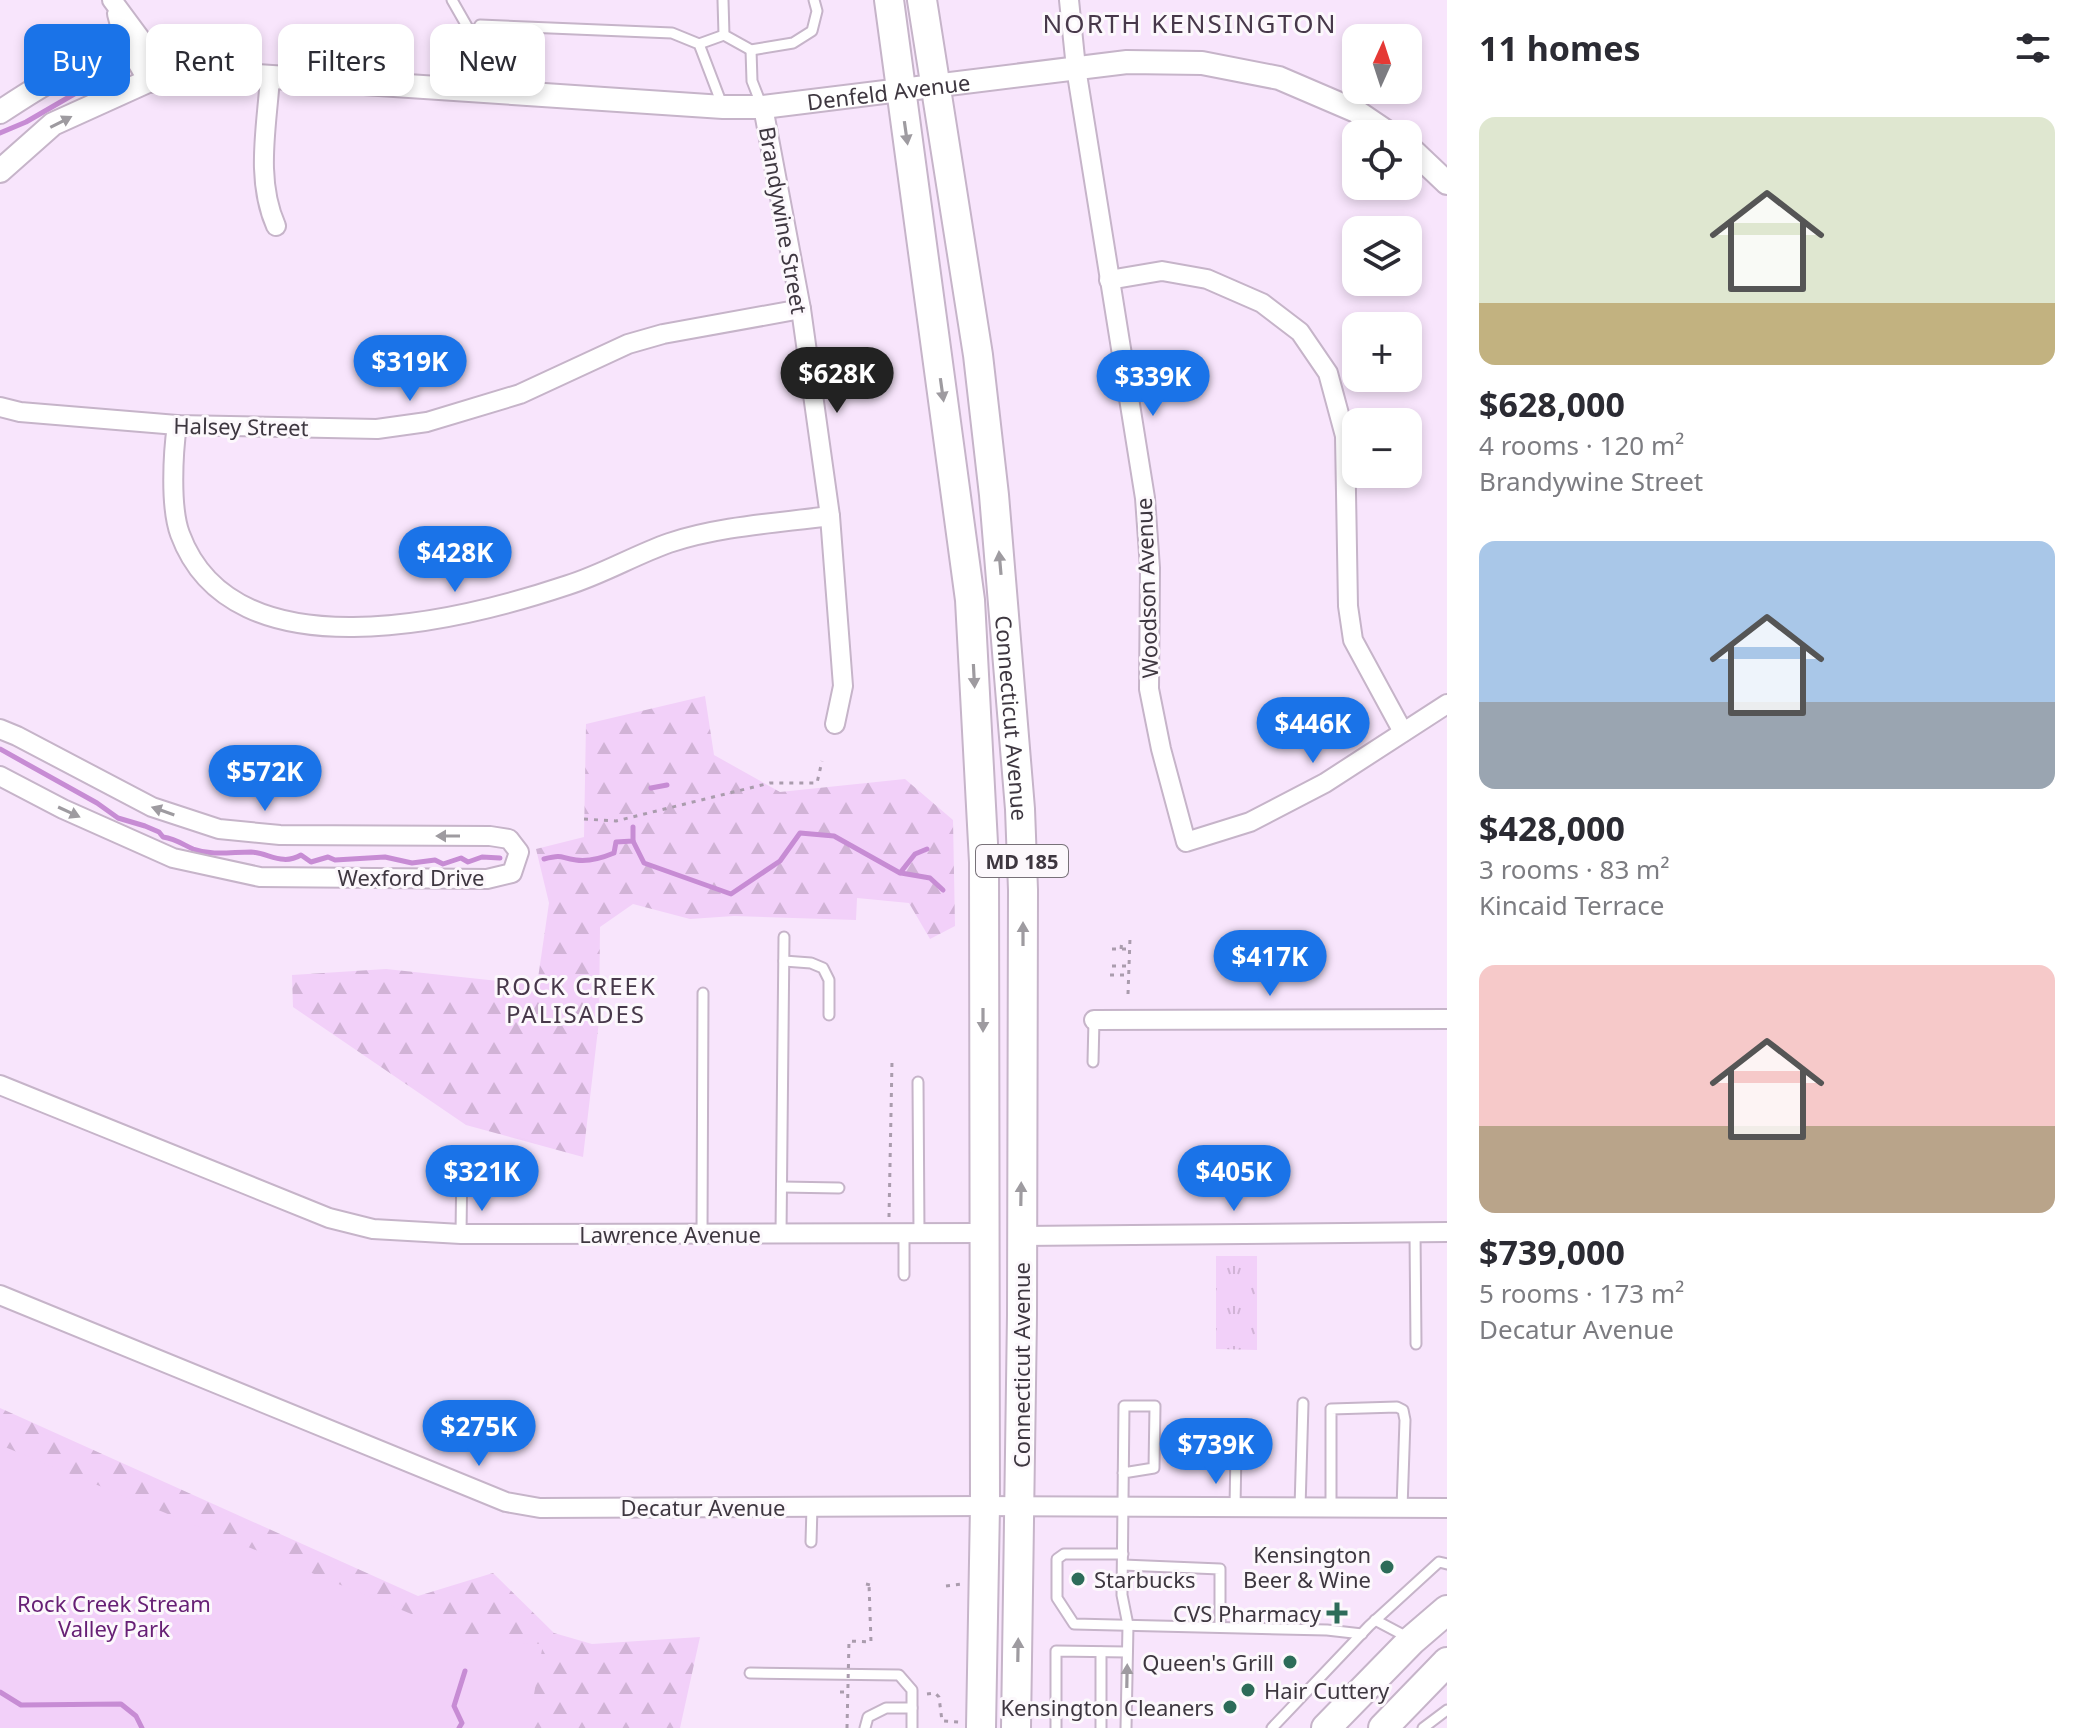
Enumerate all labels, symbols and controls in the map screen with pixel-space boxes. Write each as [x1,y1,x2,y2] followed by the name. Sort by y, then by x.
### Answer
[1043,5,1337,41] district label: NORTH KENSINGTON
[24,24,130,96] chip: Buy
[146,24,262,96] chip: Rent
[278,24,414,96] chip: Filters
[430,24,545,96] chip: New
[1342,24,1422,104] north arrow
[1342,24,1422,488] map controls
[1479,25,1641,71] text: 11 homes
[2011,26,2055,70] icon: filters
[805,67,972,116] street label: Denfeld Avenue
[49,116,72,129] one-way arrow
[1342,120,1422,200] button: locate
[900,121,913,146] one-way arrow
[753,124,815,316] street label: Brandywine Street
[1695,169,1839,313] icon: home
[1342,216,1422,296] button: layers
[1342,312,1422,392] button: +
[354,335,466,403] pin: $319K
[372,343,448,379] text: $319K
[781,347,893,415] pin: $628K
[1097,350,1209,418] pin: $339K
[799,355,875,391] text: $628K
[1115,358,1191,394] text: $339K
[936,378,949,403] one-way arrow
[1479,381,1625,427] text: $628,000
[1342,408,1422,488] button: −
[173,410,309,442] street label: Halsey Street
[1479,427,1684,463] text: 4 rooms · 120 m²
[1479,463,1703,499] text: Brandywine Street
[1128,497,1164,679] street label: Woodson Avenue
[399,526,511,594] pin: $428K
[417,534,493,570] text: $428K
[993,550,1006,575] one-way arrow
[1695,593,1839,737] icon: home
[989,614,1035,821] street label: Connecticut Avenue
[968,664,981,689] one-way arrow
[1257,697,1369,765] pin: $446K
[1275,705,1351,741] text: $446K
[209,745,321,813] pin: $572K
[227,753,303,789] text: $572K
[151,804,175,816] one-way arrow
[58,805,81,819] one-way arrow
[1479,805,1625,851] text: $428,000
[435,830,460,842] one-way arrow
[976,845,1068,877] road number: MD 185
[1479,851,1669,887] text: 3 rooms · 83 m²
[338,862,484,892] street label: Wexford Drive
[1479,887,1664,923] text: Kincaid Terrace
[1017,921,1029,946] one-way arrow
[1214,930,1326,998] pin: $417K
[1232,938,1308,974] text: $417K
[495,969,657,1030] district label: ROCK CREEK PALISADES
[977,1008,989,1033] one-way arrow
[1695,1017,1839,1161] icon: home
[426,1145,538,1213] pin: $321K
[1178,1145,1290,1213] pin: $405K
[444,1153,520,1189] text: $321K
[1196,1153,1272,1189] text: $405K
[1015,1181,1027,1206] one-way arrow
[579,1219,761,1249] street label: Lawrence Avenue
[1479,1229,1625,1275] text: $739,000
[1006,1262,1036,1468] street label: Connecticut Avenue
[1479,1275,1684,1311] text: 5 rooms · 173 m²
[1479,1311,1674,1347] text: Decatur Avenue
[423,1400,535,1468] pin: $275K
[441,1408,517,1444] text: $275K
[1160,1418,1272,1486] pin: $739K
[1178,1426,1254,1462] text: $739K
[621,1492,785,1522] street label: Decatur Avenue
[1243,1539,1371,1594] place label: Kensington Beer & Wine
[1378,1558,1396,1576] marker: Kensington Beer & Wine
[1094,1564,1195,1594] place label: Starbucks
[1069,1570,1087,1588] marker: Starbucks
[17,1588,211,1643] park label: Rock Creek Stream Valley Park
[1173,1598,1322,1628] place label: CVS Pharmacy
[1328,1604,1346,1622] marker: CVS Pharmacy
[1012,1637,1024,1662] one-way arrow
[1142,1647,1274,1677] place label: Queen's Grill
[1281,1653,1299,1671] marker: Queen's Grill
[1121,1663,1133,1688] one-way arrow
[1264,1675,1390,1705] place label: Hair Cuttery
[1239,1681,1257,1699] marker: Hair Cuttery
[1001,1692,1214,1722] place label: Kensington Cleaners
[1221,1698,1239,1716] marker: Kensington Cleaners

